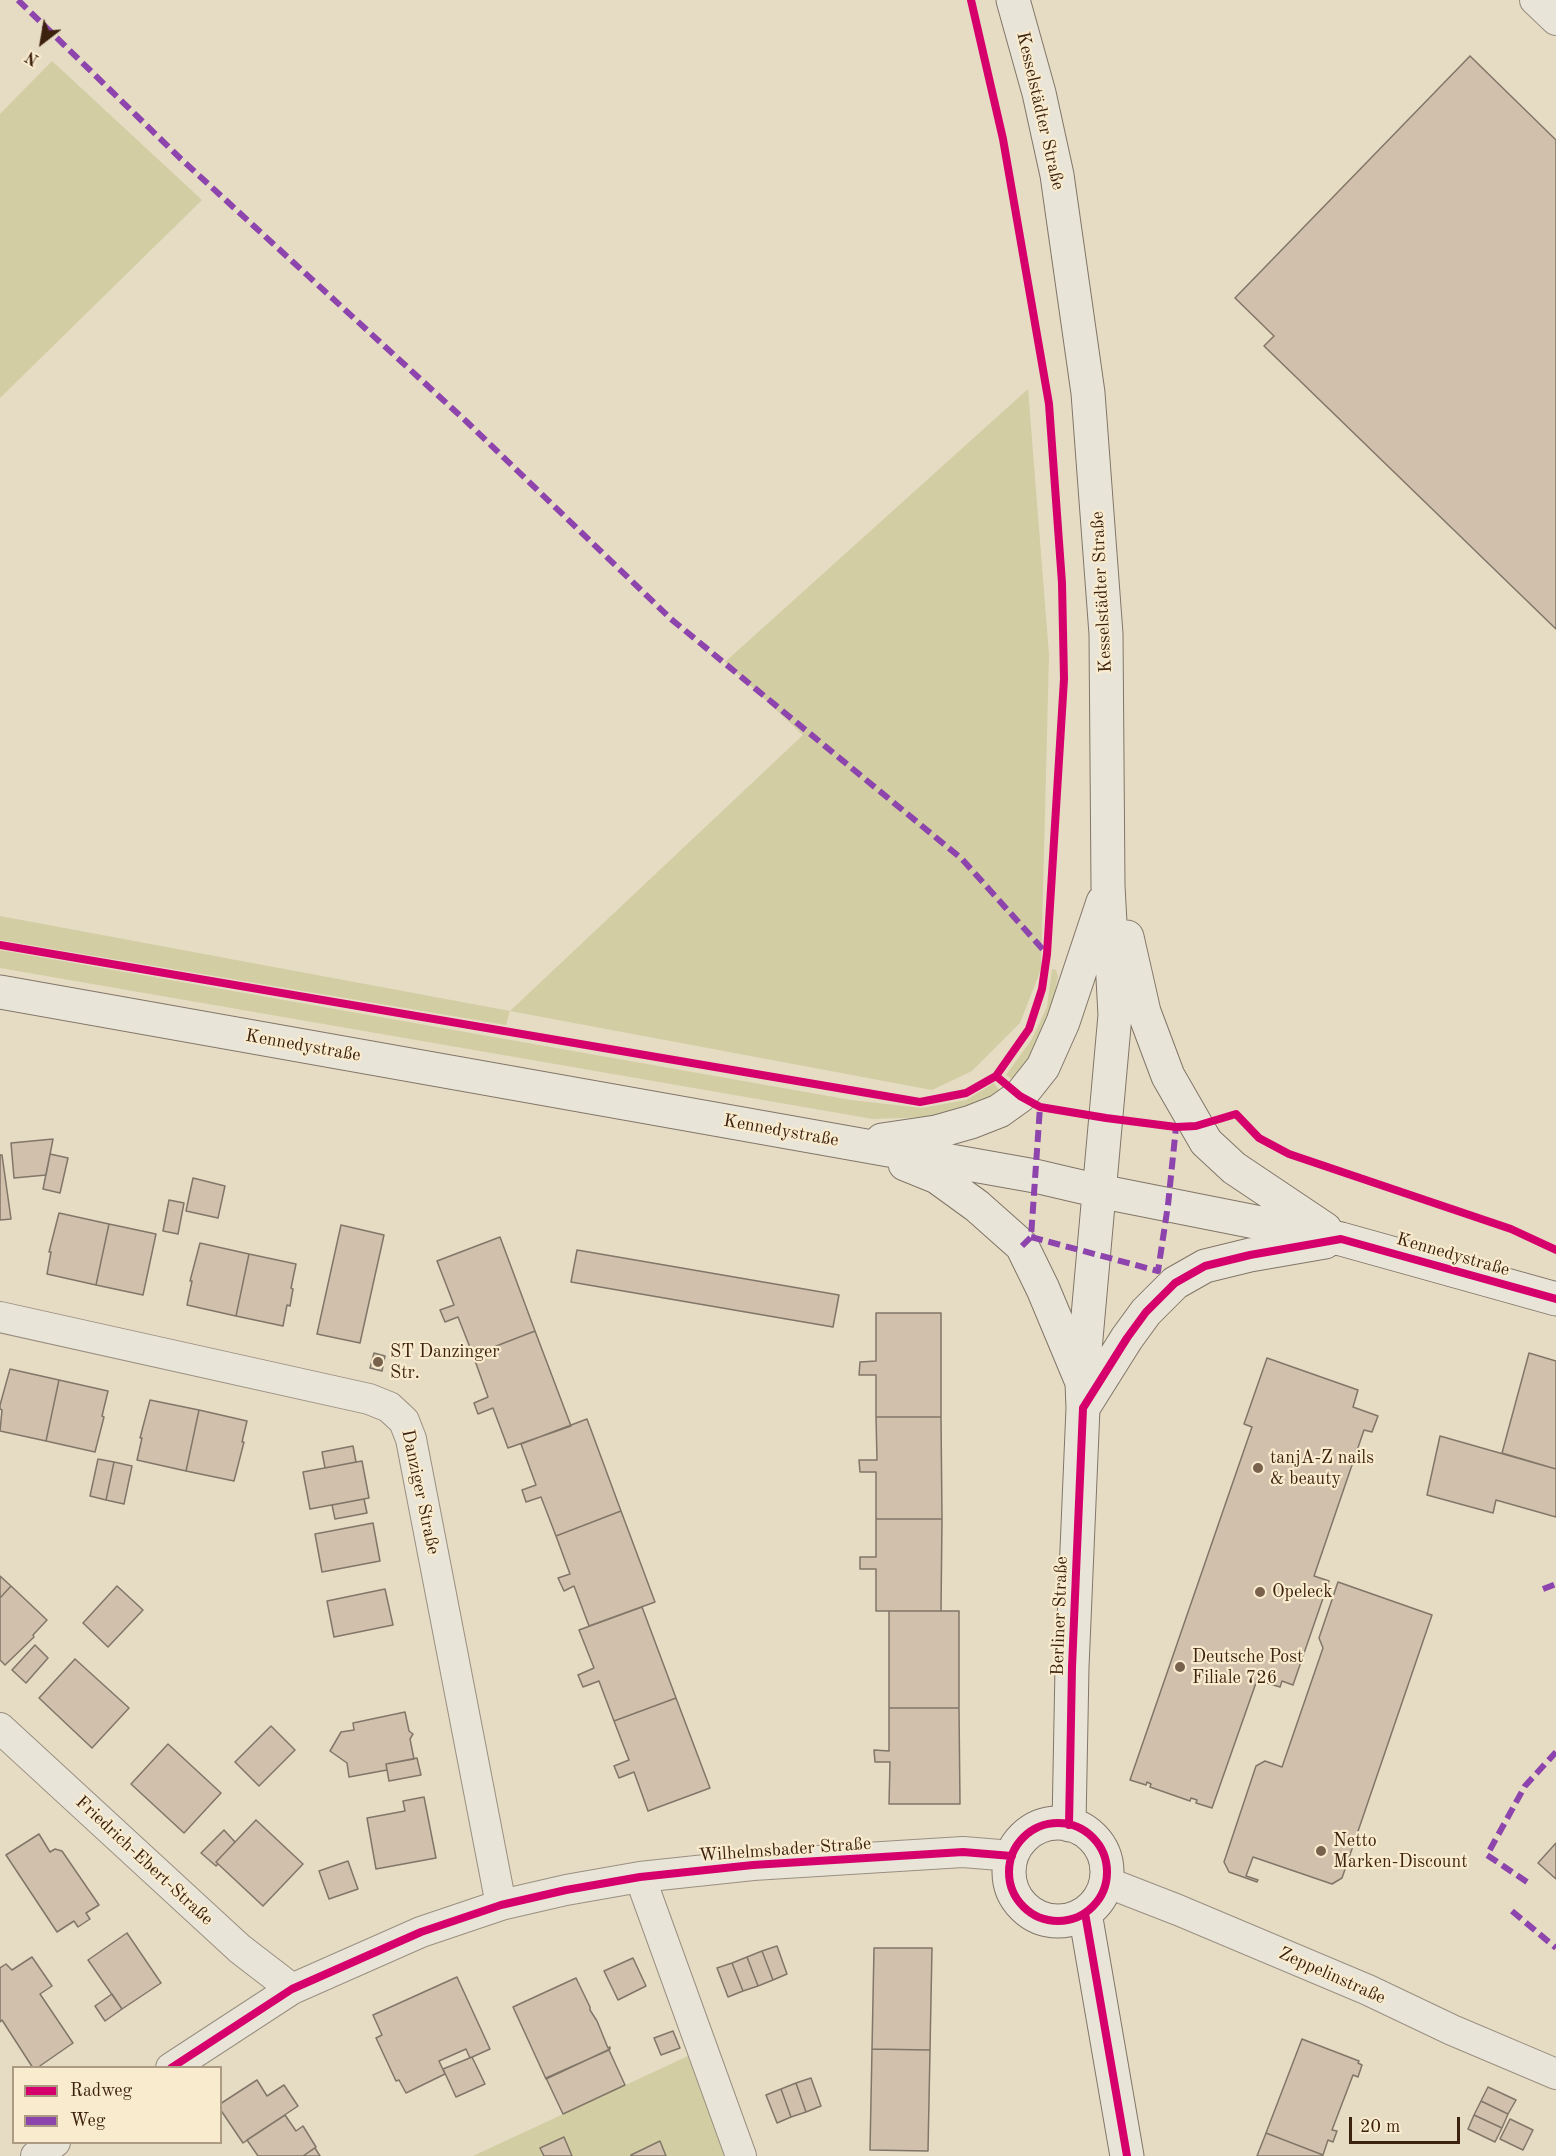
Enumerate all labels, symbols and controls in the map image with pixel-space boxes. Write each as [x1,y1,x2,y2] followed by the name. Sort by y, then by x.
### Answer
[12,12,72,72] north arrow
[1011,30,1069,192] street label: Kesselstädter Straße
[23,47,42,67] text: N
[1087,511,1117,673] street label: Kesselstädter Straße
[244,1025,362,1067] street label: Kennedystraße
[722,1110,840,1152] street label: Kennedystraße
[1394,1229,1512,1281] street label: Kennedystraße
[390,1341,500,1384] place label: ST Danzinger Str.
[371,1355,385,1369] marker: ST Danzinger Str.
[396,1427,444,1557] street label: Danziger Straße
[1270,1447,1374,1490] place label: tanjA-Z nails & beauty
[1251,1461,1265,1475] marker: tanjA-Z nails & beauty
[1047,1556,1073,1676] street label: Berliner Straße
[1272,1581,1333,1603] place label: Opeleck
[1253,1585,1267,1599] marker: Opeleck
[1192,1646,1303,1688] place label: Deutsche Post Filiale 726
[1173,1660,1187,1674] marker: Deutsche Post Filiale 726
[71,1792,217,1930] street label: Friedrich-Ebert-Straße
[1333,1830,1467,1872] place label: Netto Marken-Discount
[698,1833,872,1867] street label: Wilhelmsbader Straße
[1314,1844,1328,1858] marker: Netto Marken-Discount
[1275,1943,1389,2009] street label: Zeppelinstraße
[12,2066,222,2144] legend
[70,2082,132,2100] text: Radweg
[1352,2105,1463,2143] scale bar
[70,2112,106,2130] text: Weg
[1360,2118,1400,2136] text: 20 m

